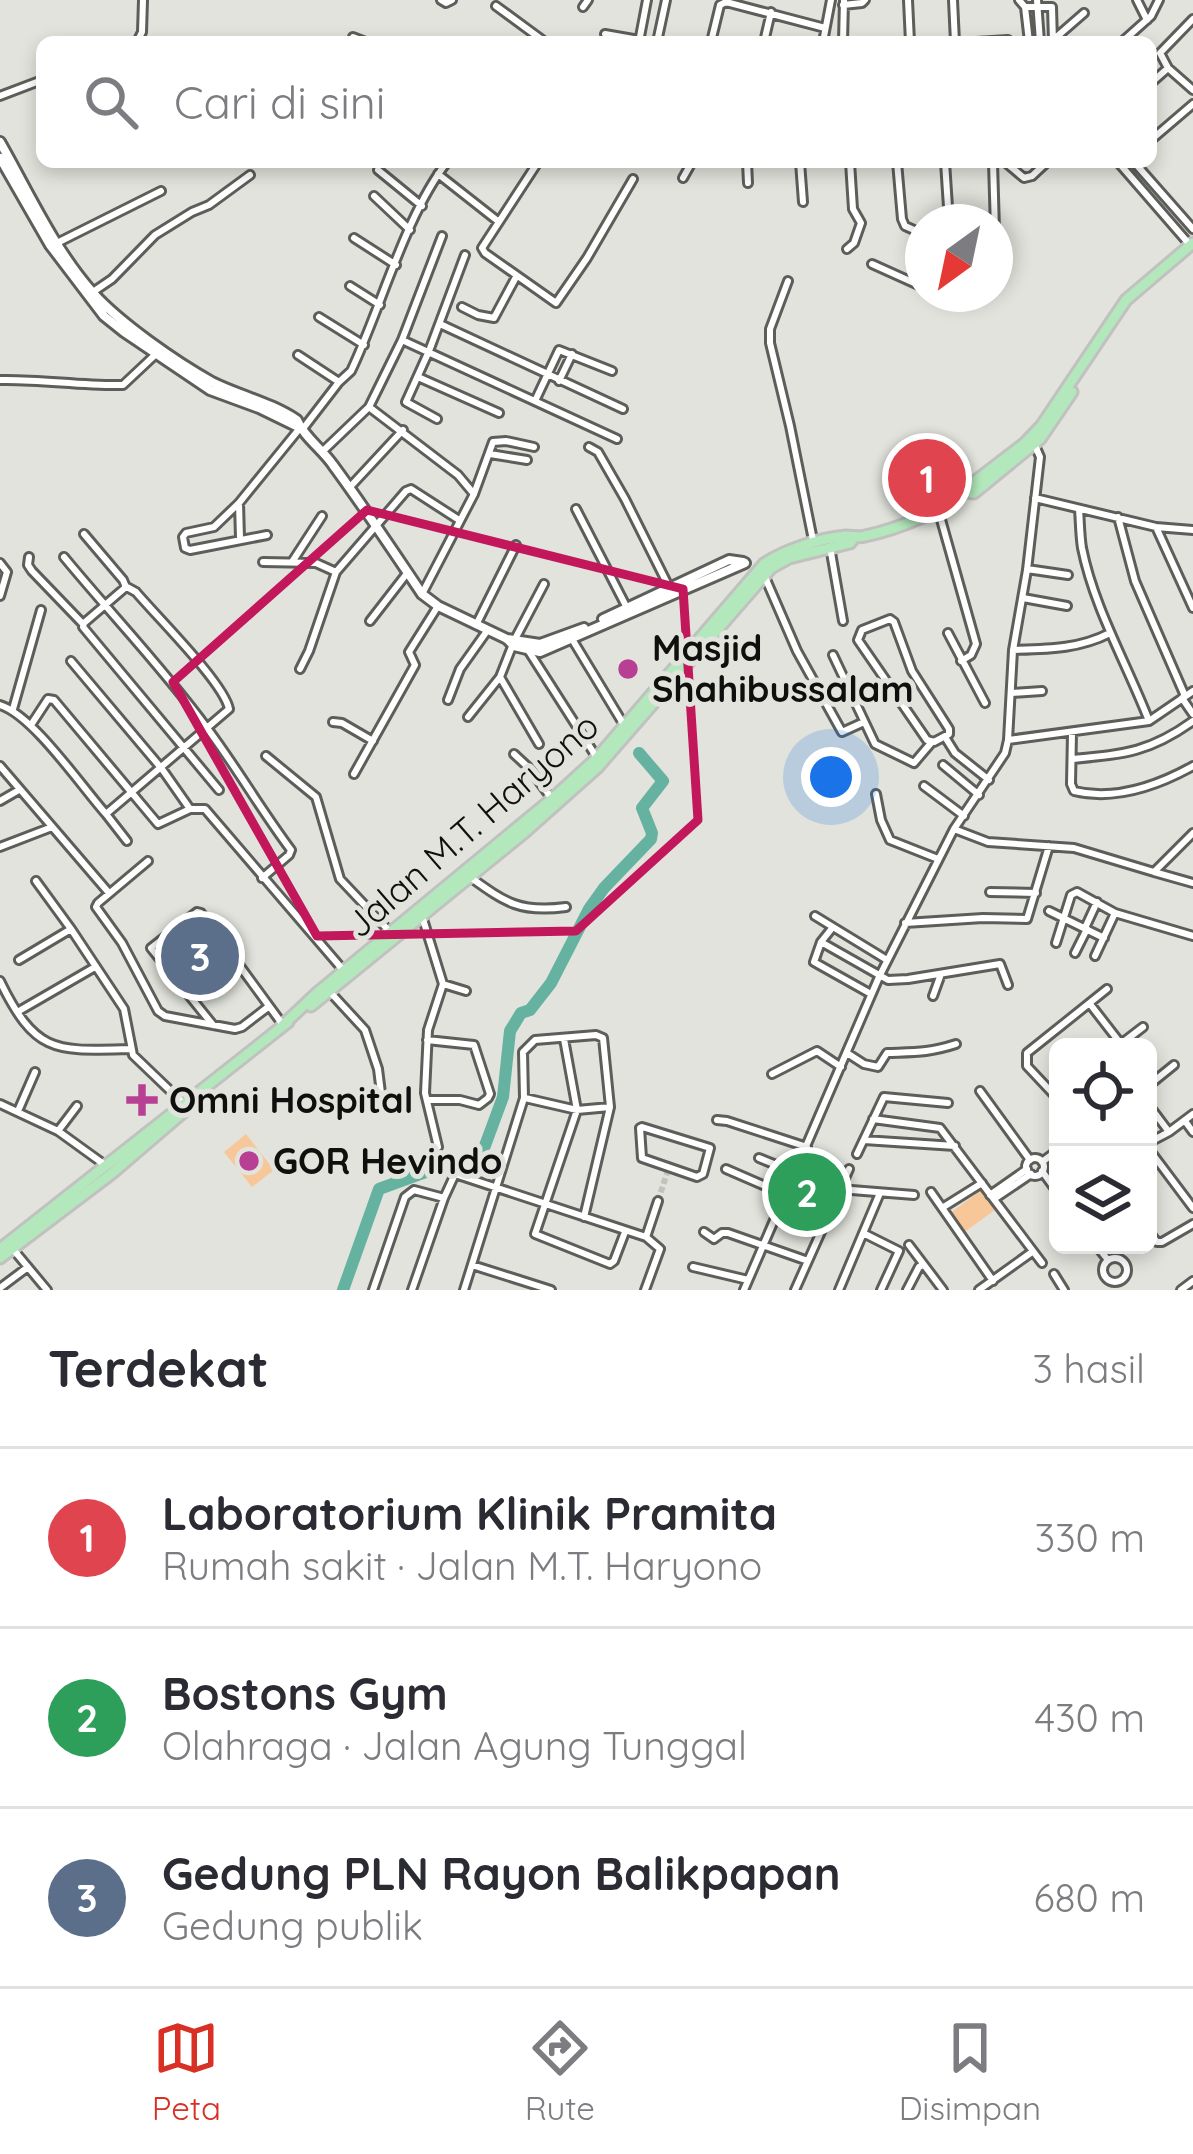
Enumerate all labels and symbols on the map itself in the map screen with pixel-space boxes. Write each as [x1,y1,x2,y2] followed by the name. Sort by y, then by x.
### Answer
[905,204,1013,312] north arrow
[888,433,966,523] pin: 1
[652,625,914,711] place label: Masjid Shahibussalam
[615,656,641,682] marker: Masjid Shahibussalam
[336,703,607,947] street label: Jalan M.T. Haryono
[801,747,861,807] your location
[161,911,239,1001] pin: 3
[169,1077,413,1122] place label: Omni Hospital
[126,1084,158,1116] marker: Omni Hospital
[273,1138,502,1183] place label: GOR Hevindo
[768,1147,846,1237] pin: 2
[236,1148,262,1174] marker: GOR Hevindo

